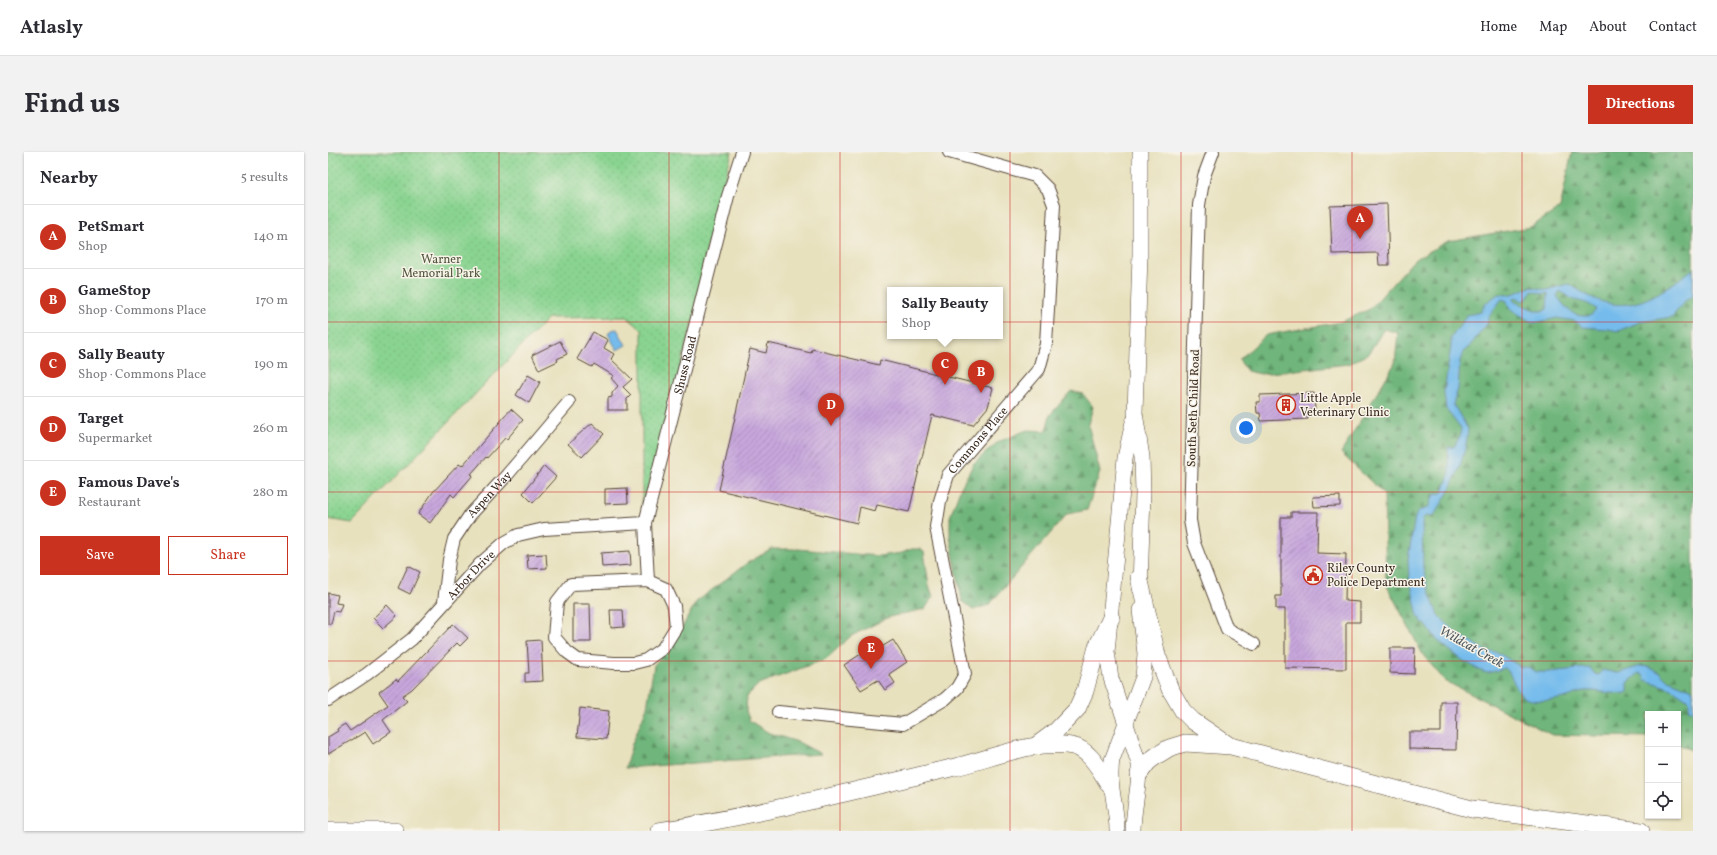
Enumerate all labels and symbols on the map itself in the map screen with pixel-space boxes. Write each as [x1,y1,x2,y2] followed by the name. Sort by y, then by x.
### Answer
[1347,206,1373,239] pin: A
[402,252,481,282] park label: Warner Memorial Park
[671,334,701,397] street label: Shuss Road
[1184,349,1204,467] street label: South Seth Child Road
[932,352,958,385] pin: C
[968,360,994,393] pin: B
[1300,391,1389,421] place label: Little Apple Veterinary Clinic
[818,393,844,426] pin: D
[1275,394,1297,416] building icon: Little Apple Veterinary Clinic
[945,404,1012,478] street label: Commons Place
[1236,418,1256,438] your location
[464,468,516,522] street label: Aspen Way
[444,547,499,604] street label: Arbor Drive
[1327,561,1425,591] place label: Riley County Police Department
[1302,564,1324,586] public building icon: Riley County Police Department
[1436,623,1507,673] water label: Wildcat Creek
[858,636,884,669] pin: E

